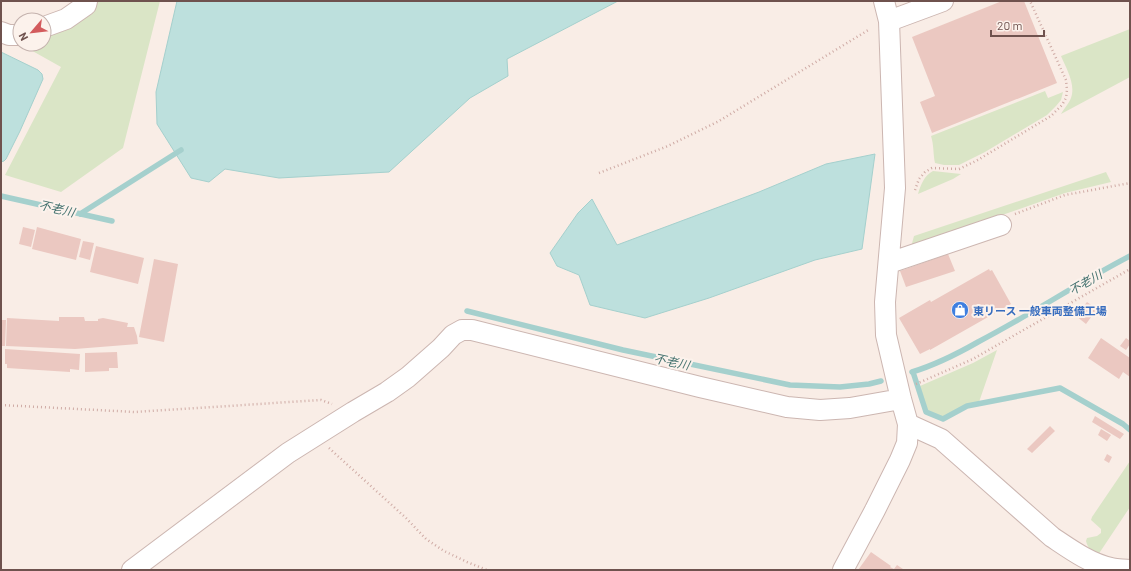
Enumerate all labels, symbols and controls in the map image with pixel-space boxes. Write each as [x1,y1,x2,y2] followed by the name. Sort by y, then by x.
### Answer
[12,12,52,52] north arrow
[991,12,1044,38] scale bar
[997,18,1023,32] text: 20 m
[15,31,30,43] text: N
[38,197,78,219] water label: 不老川
[1066,266,1106,297] water label: 不老川
[950,300,970,320] shop icon: 東リース 一般車両整備工場
[973,304,1107,317] place label: 東リース 一般車両整備工場
[653,350,693,372] water label: 不老川

